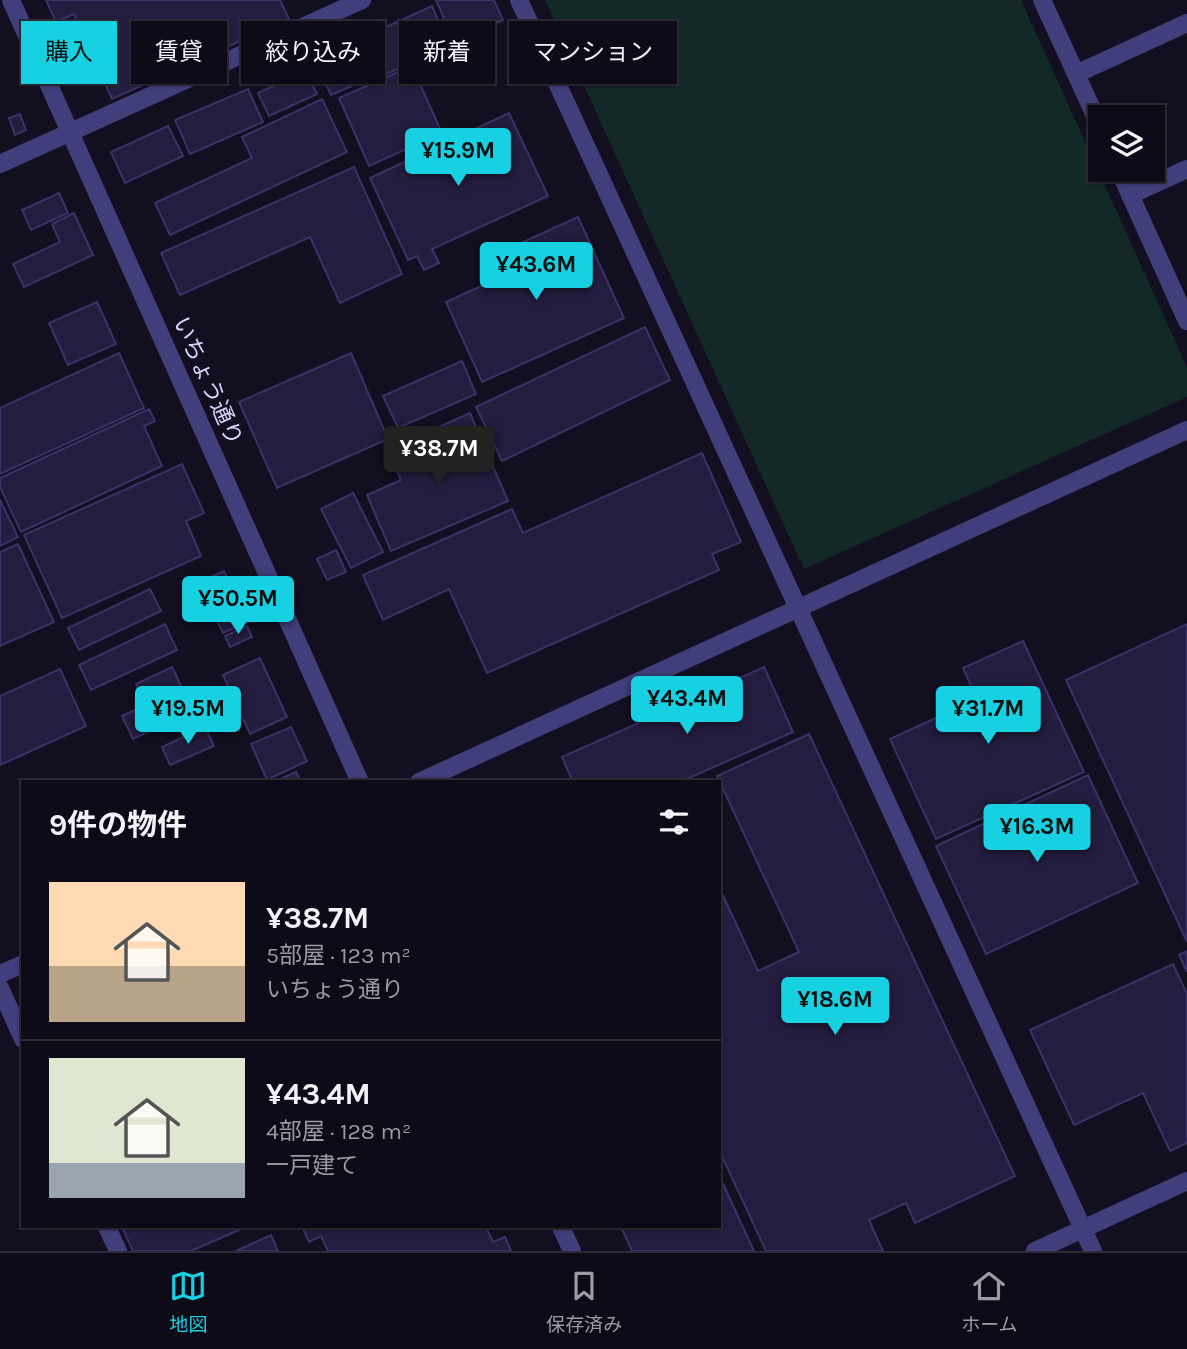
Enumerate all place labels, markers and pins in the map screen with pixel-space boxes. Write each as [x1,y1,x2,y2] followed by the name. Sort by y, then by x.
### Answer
[401,128,515,188] pin: ¥15.9M
[479,243,593,302] pin: ¥43.6M
[382,426,496,486] pin: ¥38.7M
[181,576,295,636] pin: ¥50.5M
[630,676,744,736] pin: ¥43.4M
[131,686,245,746] pin: ¥19.5M
[931,686,1045,746] pin: ¥31.7M
[980,804,1094,864] pin: ¥16.3M
[778,978,892,1037] pin: ¥18.6M

